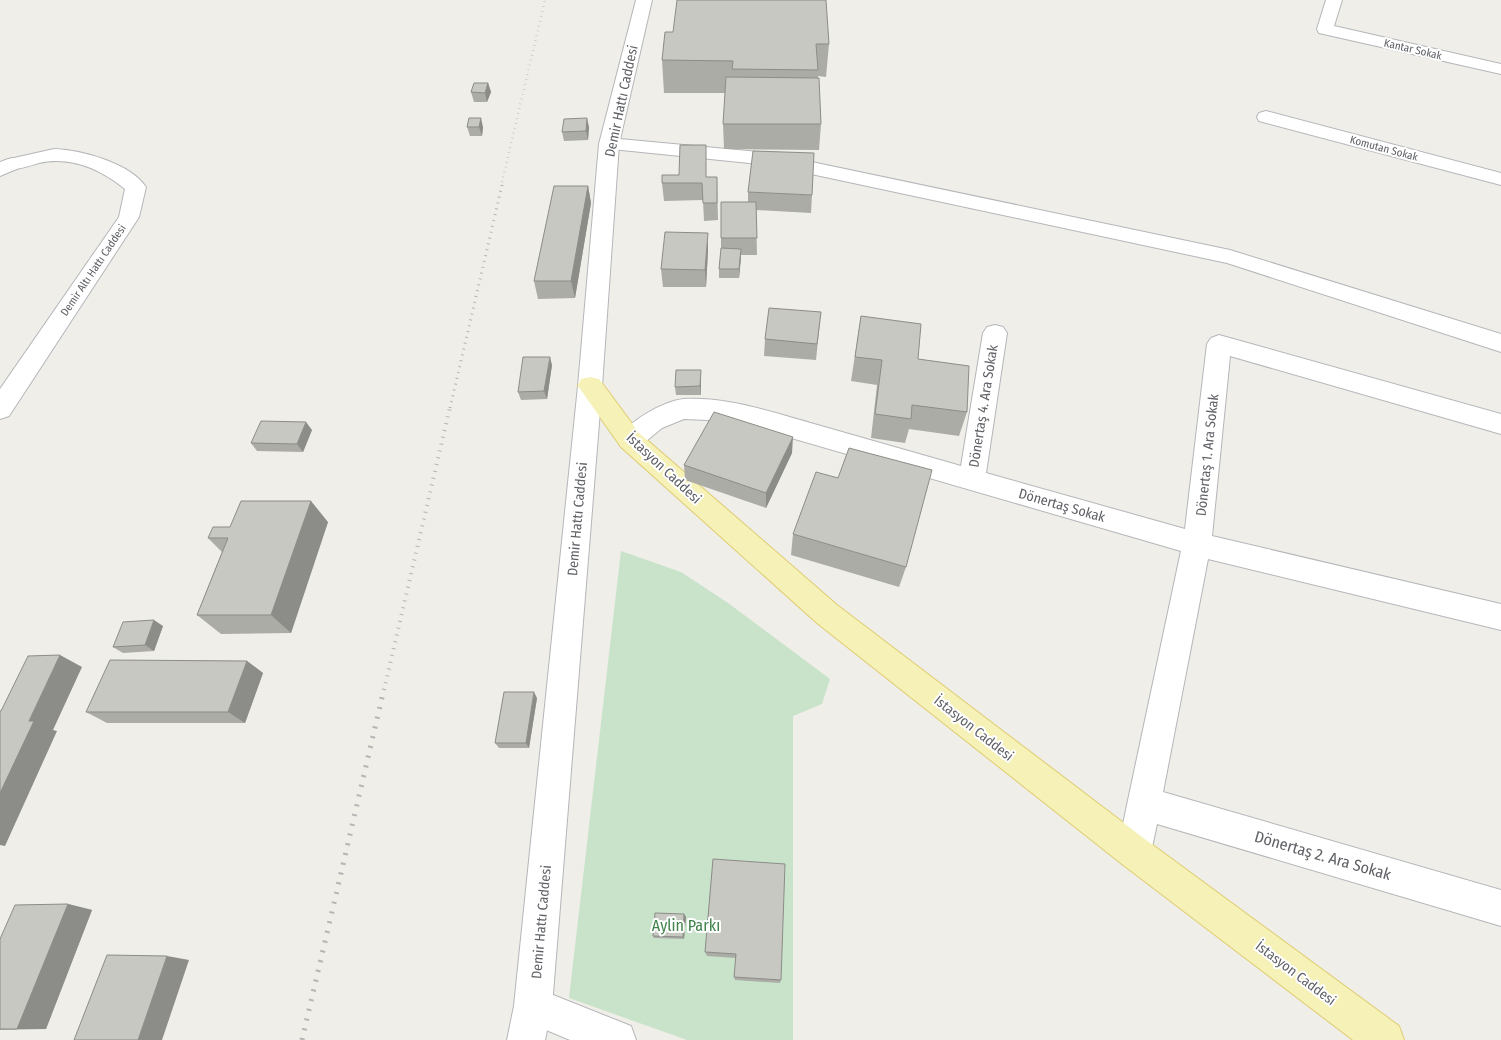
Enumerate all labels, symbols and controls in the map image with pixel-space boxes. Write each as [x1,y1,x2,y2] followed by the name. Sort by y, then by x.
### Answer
[1383,37,1444,63] street label: Kantar Sokak
[601,44,642,159] street label: Demir Hattı Caddesi
[1349,133,1420,164] street label: Komutan Sokak
[58,222,129,318] street label: Demir Altı Hattı Caddesi
[965,343,1002,469] street label: Dönertaş 4. Ara Sokak
[1193,393,1222,517] street label: Dönertaş 1. Ara Sokak
[623,429,705,507] street label: İstasyon Caddesi
[564,461,591,577] street label: Demir Hattı Caddesi
[1017,485,1108,526] street label: Dönertaş Sokak
[931,692,1017,765] street label: İstasyon Caddesi
[1252,827,1394,884] street label: Dönertaş 2. Ara Sokak
[528,864,555,980] street label: Demir Hattı Caddesi
[652,916,720,935] park label: Aylin Parkı
[1252,938,1339,1009] street label: İstasyon Caddesi

